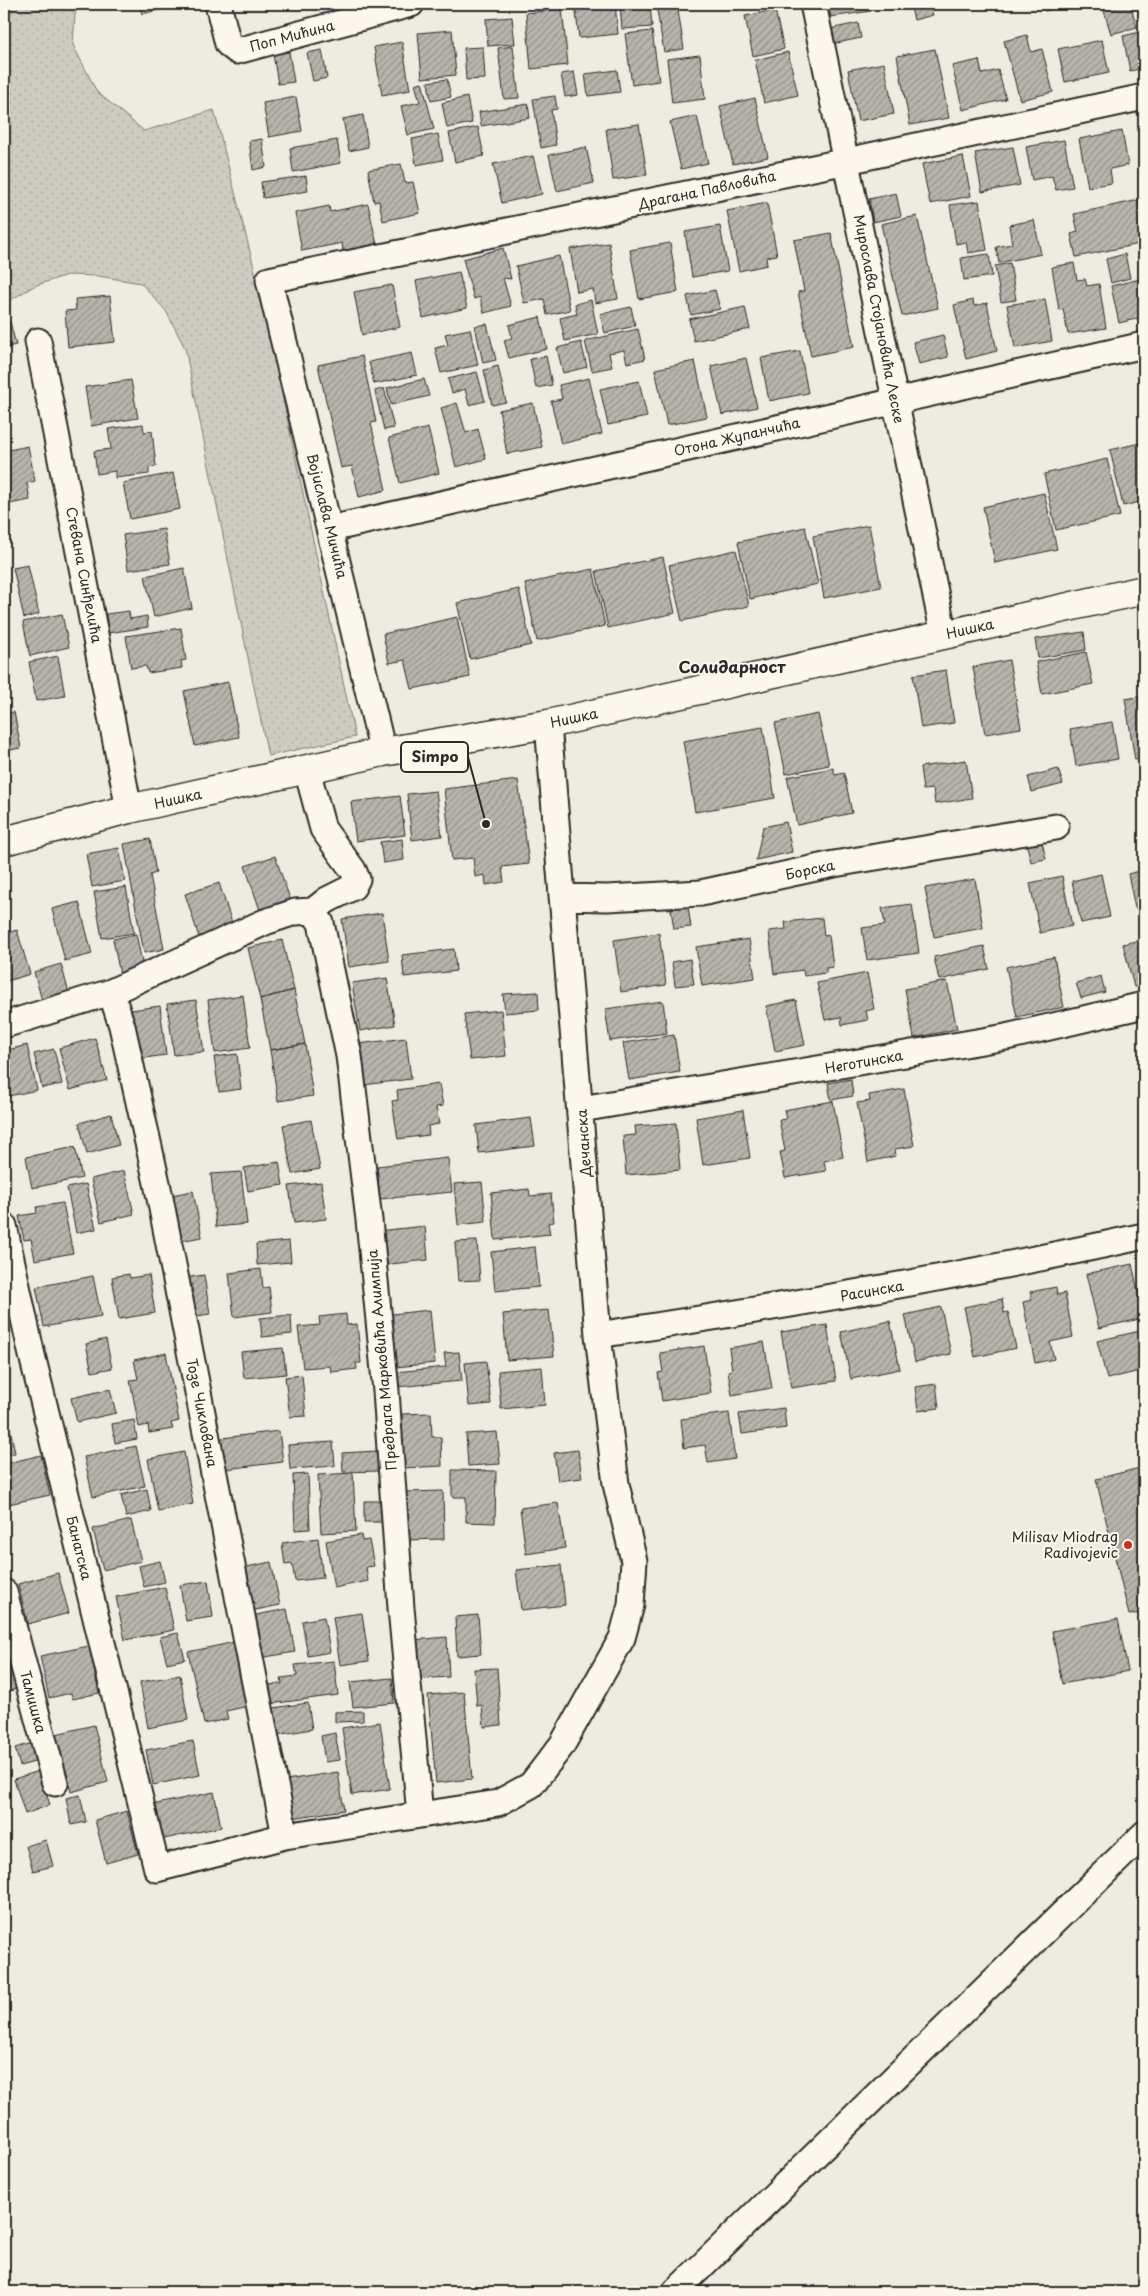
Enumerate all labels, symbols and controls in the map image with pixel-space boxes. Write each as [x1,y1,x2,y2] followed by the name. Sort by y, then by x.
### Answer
[247,14,337,57] street label: Поп Мићина
[635,165,778,215] street label: Драгана Павловића
[849,213,910,425] street label: Мирослава Стојановића Леске
[672,412,802,461] street label: Отона Жупанчића
[302,451,353,581] street label: Војислава Мичића
[61,505,108,645] street label: Стевана Синђелића
[944,613,996,644] street label: Нишка
[678,654,786,678] district label: Солидарност
[548,702,600,733] street label: Нишка
[401,742,468,772] callout: Simpo
[412,744,458,767] text: Simpo
[152,783,204,814] street label: Нишка
[783,854,837,885] street label: Борска
[823,1044,905,1079] street label: Неготинска
[571,1108,596,1179] street label: Дечанска
[361,1249,402,1471] street label: Предрага Марковића Алимпија
[839,1275,906,1306] street label: Расинска
[182,1357,223,1469] street label: Тозе Чиклована
[61,1514,98,1582] street label: Банатска
[1012,1526,1118,1563] place label: Milisav Miodrag Radivojevic
[1122,1539,1134,1551] marker: Milisav Miodrag Radivojevic
[15,1668,52,1736] street label: Тамишка

